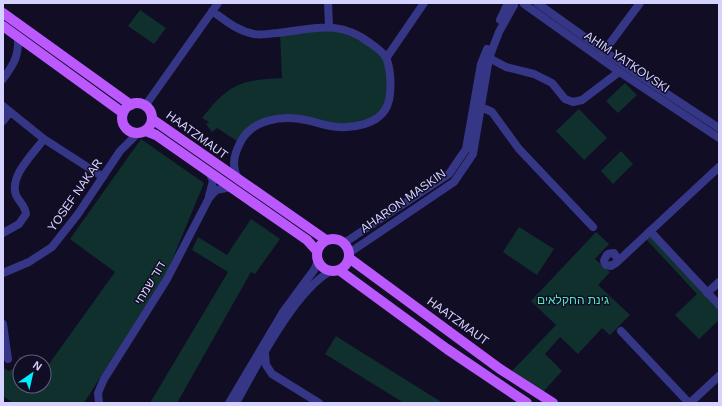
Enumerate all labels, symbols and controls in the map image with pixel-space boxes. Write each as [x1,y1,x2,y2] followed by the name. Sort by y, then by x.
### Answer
[582,28,672,96] street label: AHIM YATKOVSKI
[164,108,231,162] street label: HAATZMAUT
[45,156,105,234] street label: YOSEF NAKAR
[358,166,448,236] street label: AHARON MASKIN
[132,259,168,307] street label: דוד שמחי
[537,293,609,307] park label: גינת החקלאים
[425,294,492,348] street label: HAATZMAUT
[12,354,52,394] north arrow
[31,359,44,373] text: N

